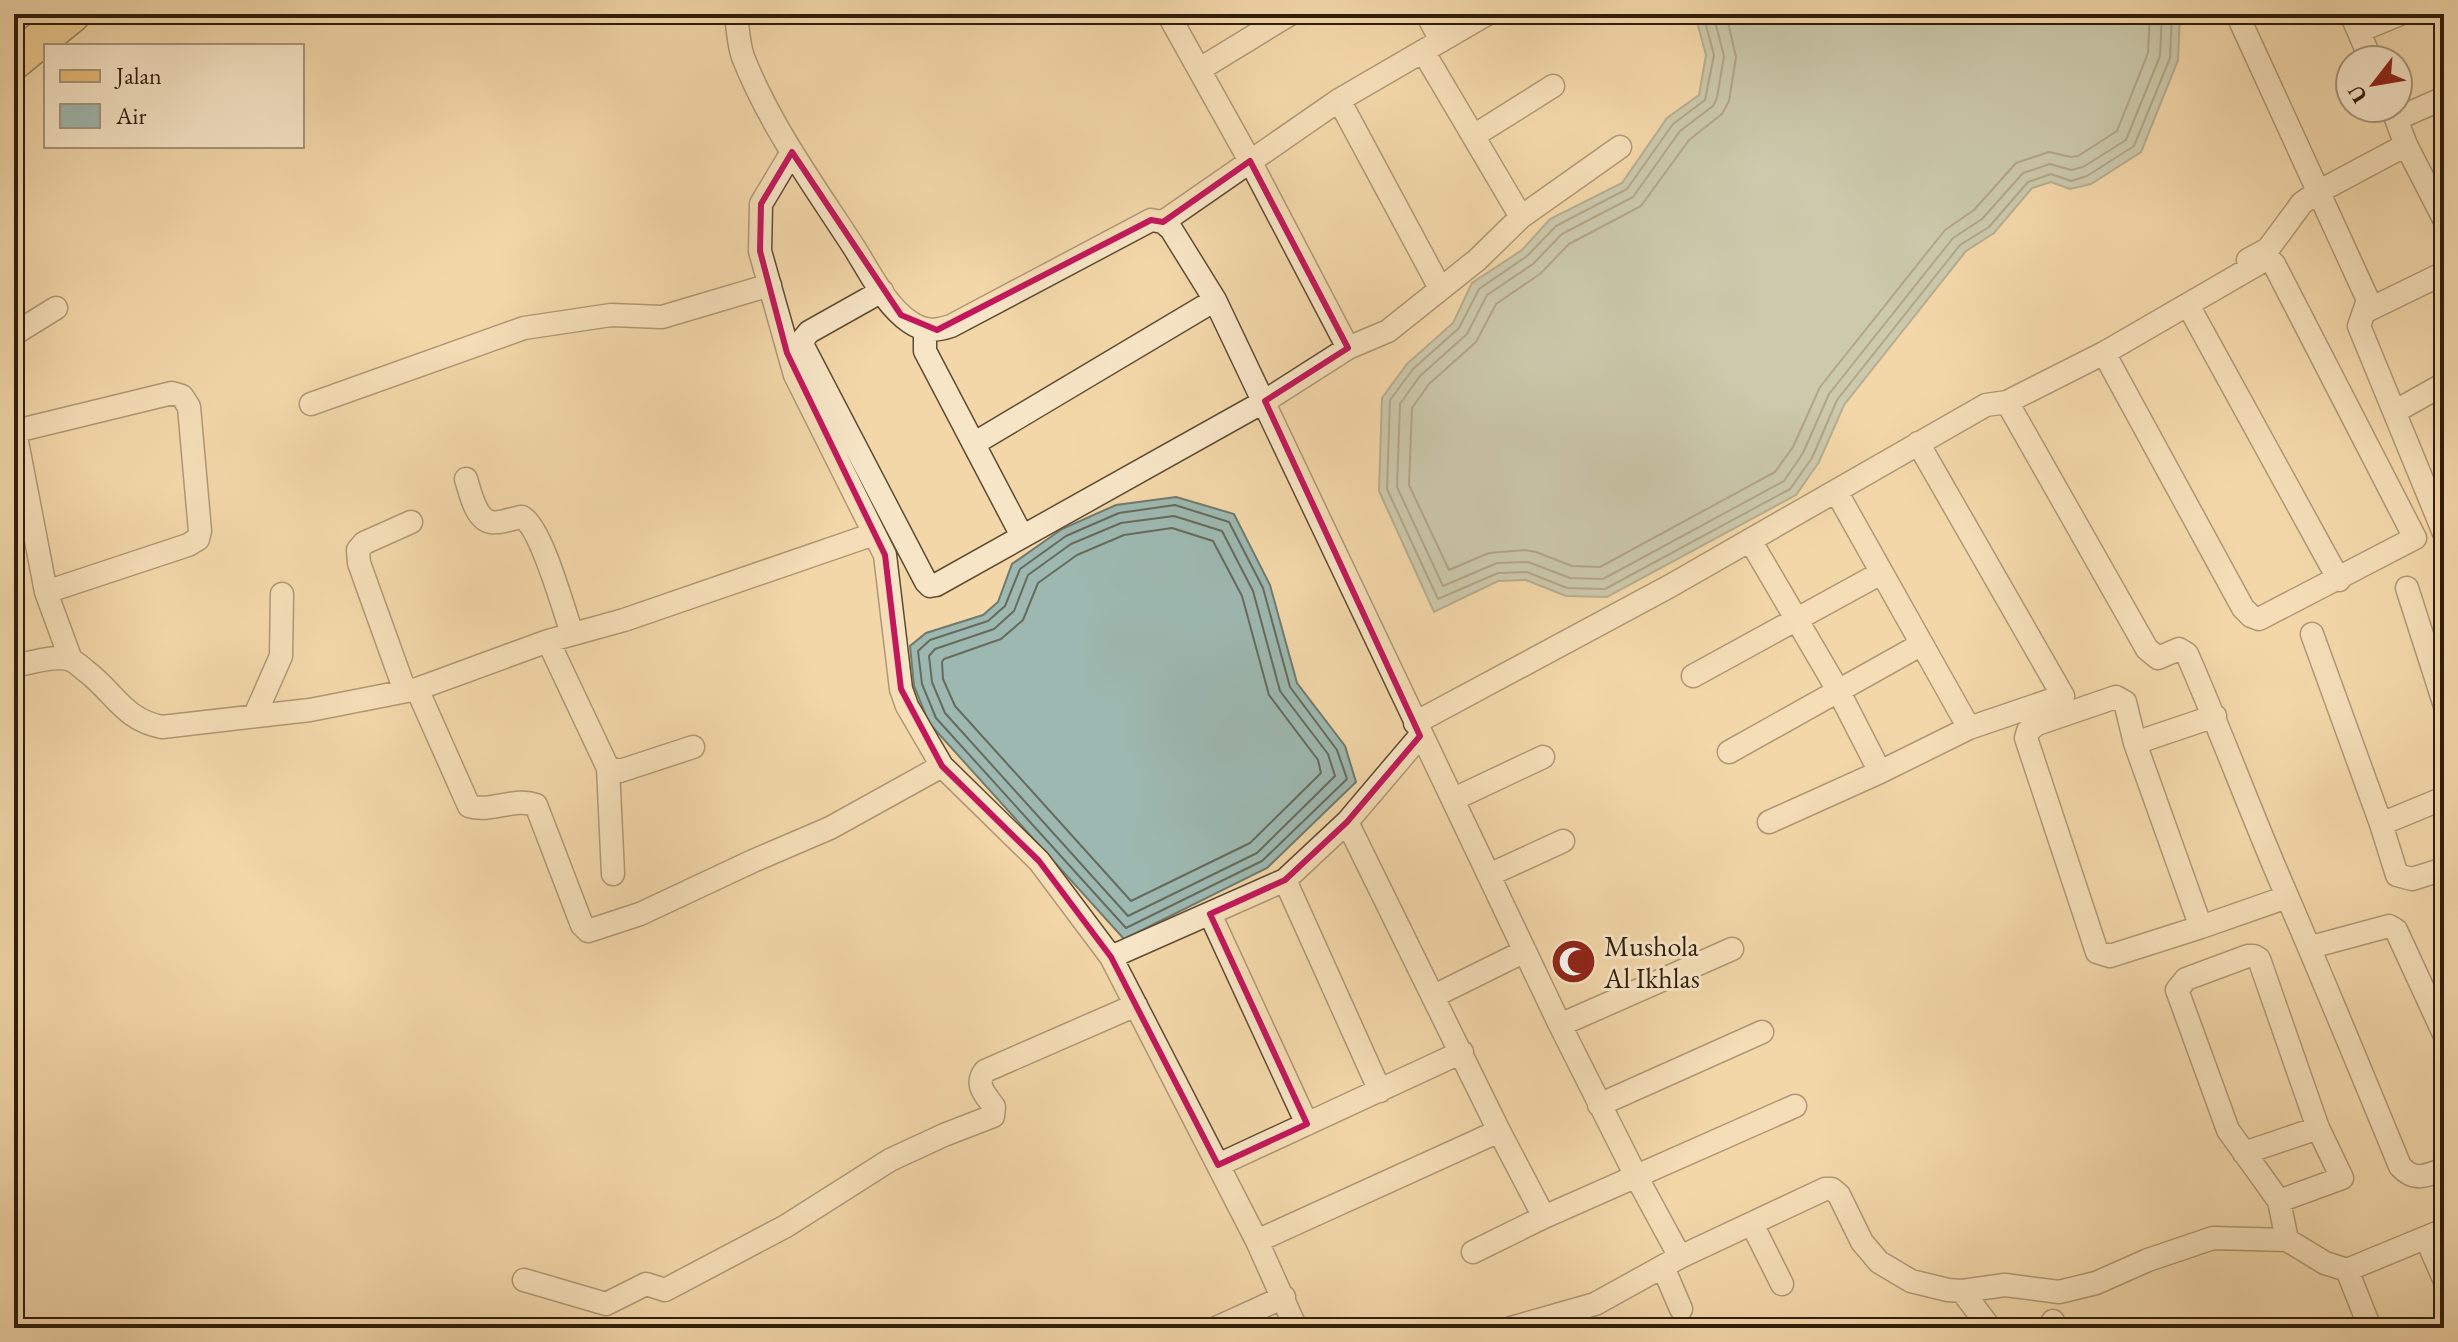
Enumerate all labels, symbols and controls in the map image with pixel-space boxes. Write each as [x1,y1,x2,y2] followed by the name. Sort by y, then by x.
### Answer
[44,44,304,148] legend
[2334,44,2414,124] north arrow
[114,60,162,91] text: Jalan
[2340,79,2374,109] text: U
[115,100,147,131] text: Air
[1603,928,1700,996] place label: Mushola Al Ikhlas
[1549,938,1597,986] mosque icon: Mushola Al Ikhlas

